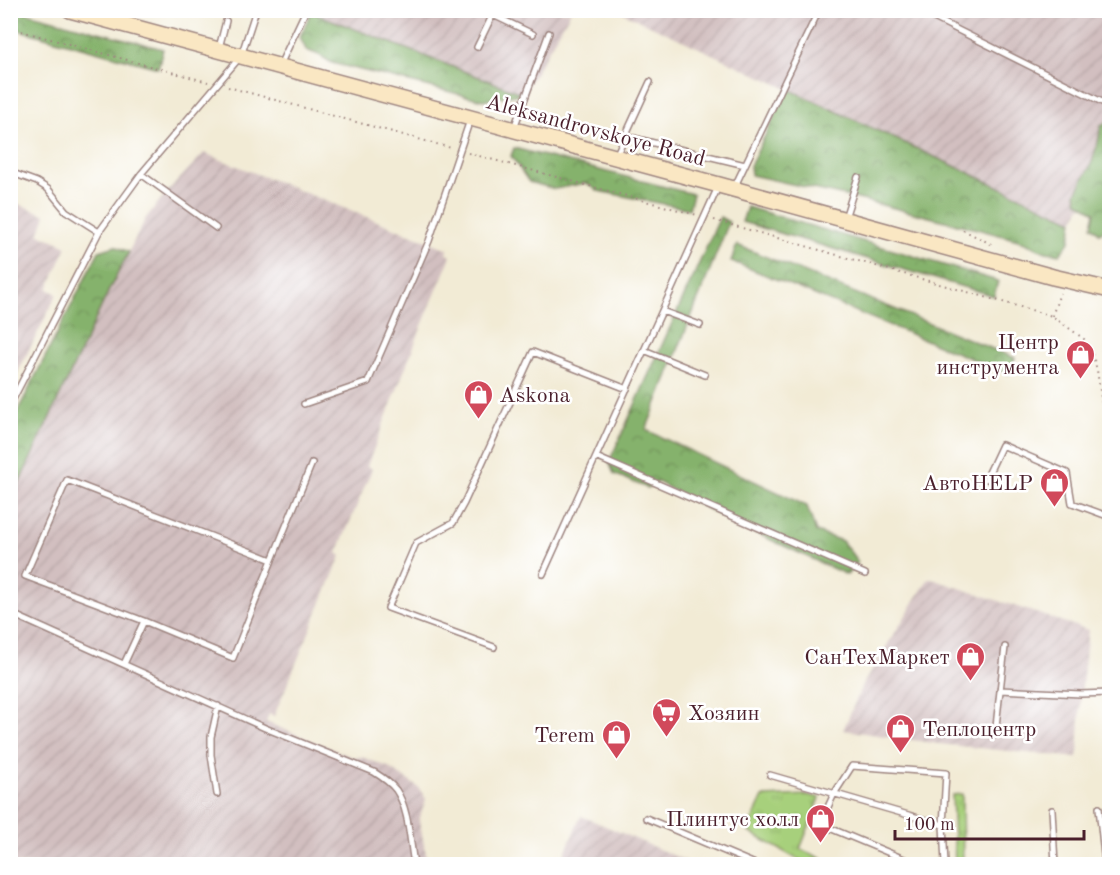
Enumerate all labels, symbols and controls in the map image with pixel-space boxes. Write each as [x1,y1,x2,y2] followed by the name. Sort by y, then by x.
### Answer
[483,91,708,171] street label: Aleksandrovskoye Road
[937,332,1059,379] place label: Центр инструмента
[1064,338,1096,380] shop icon: Центр инструмента
[462,378,494,420] shop icon: Askona
[499,385,571,407] place label: Askona
[1038,466,1070,508] shop icon: АвтоHELP
[922,473,1033,495] place label: АвтоHELP
[955,640,987,682] shop icon: СанТехМаркет
[804,647,950,669] place label: СанТехМаркет
[651,696,683,738] supermarket icon: Хозяин
[688,703,760,725] place label: Хозяин
[885,712,917,754] shop icon: Теплоцентр
[600,718,632,760] shop icon: Terem
[922,719,1036,741] place label: Теплоцентр
[534,725,595,747] place label: Terem
[804,802,836,844] shop icon: Плинтус холл
[895,803,1084,841] scale bar
[666,809,799,831] place label: Плинтус холл
[904,816,955,834] text: 100 m

